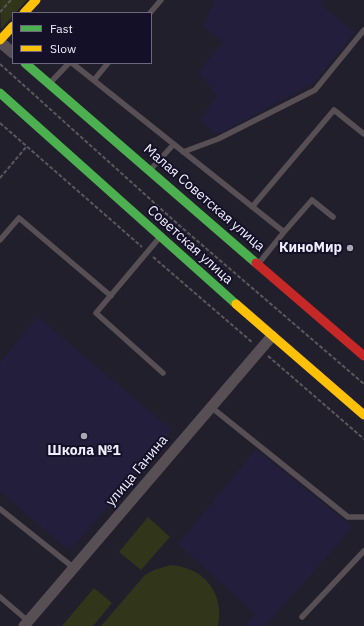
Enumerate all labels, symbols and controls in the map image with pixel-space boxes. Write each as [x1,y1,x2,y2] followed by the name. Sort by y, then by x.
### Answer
[12,12,152,64] legend
[50,21,73,36] text: Fast
[50,41,76,56] text: Slow
[140,141,268,255] street label: Малая Советская улица
[144,202,236,288] street label: Советская улица
[279,240,342,256] place label: КиноМир
[345,243,355,253] marker: КиноМир
[79,431,89,441] marker: Школа №1
[102,432,172,510] street label: улица Ганина
[47,443,121,459] place label: Школа №1

